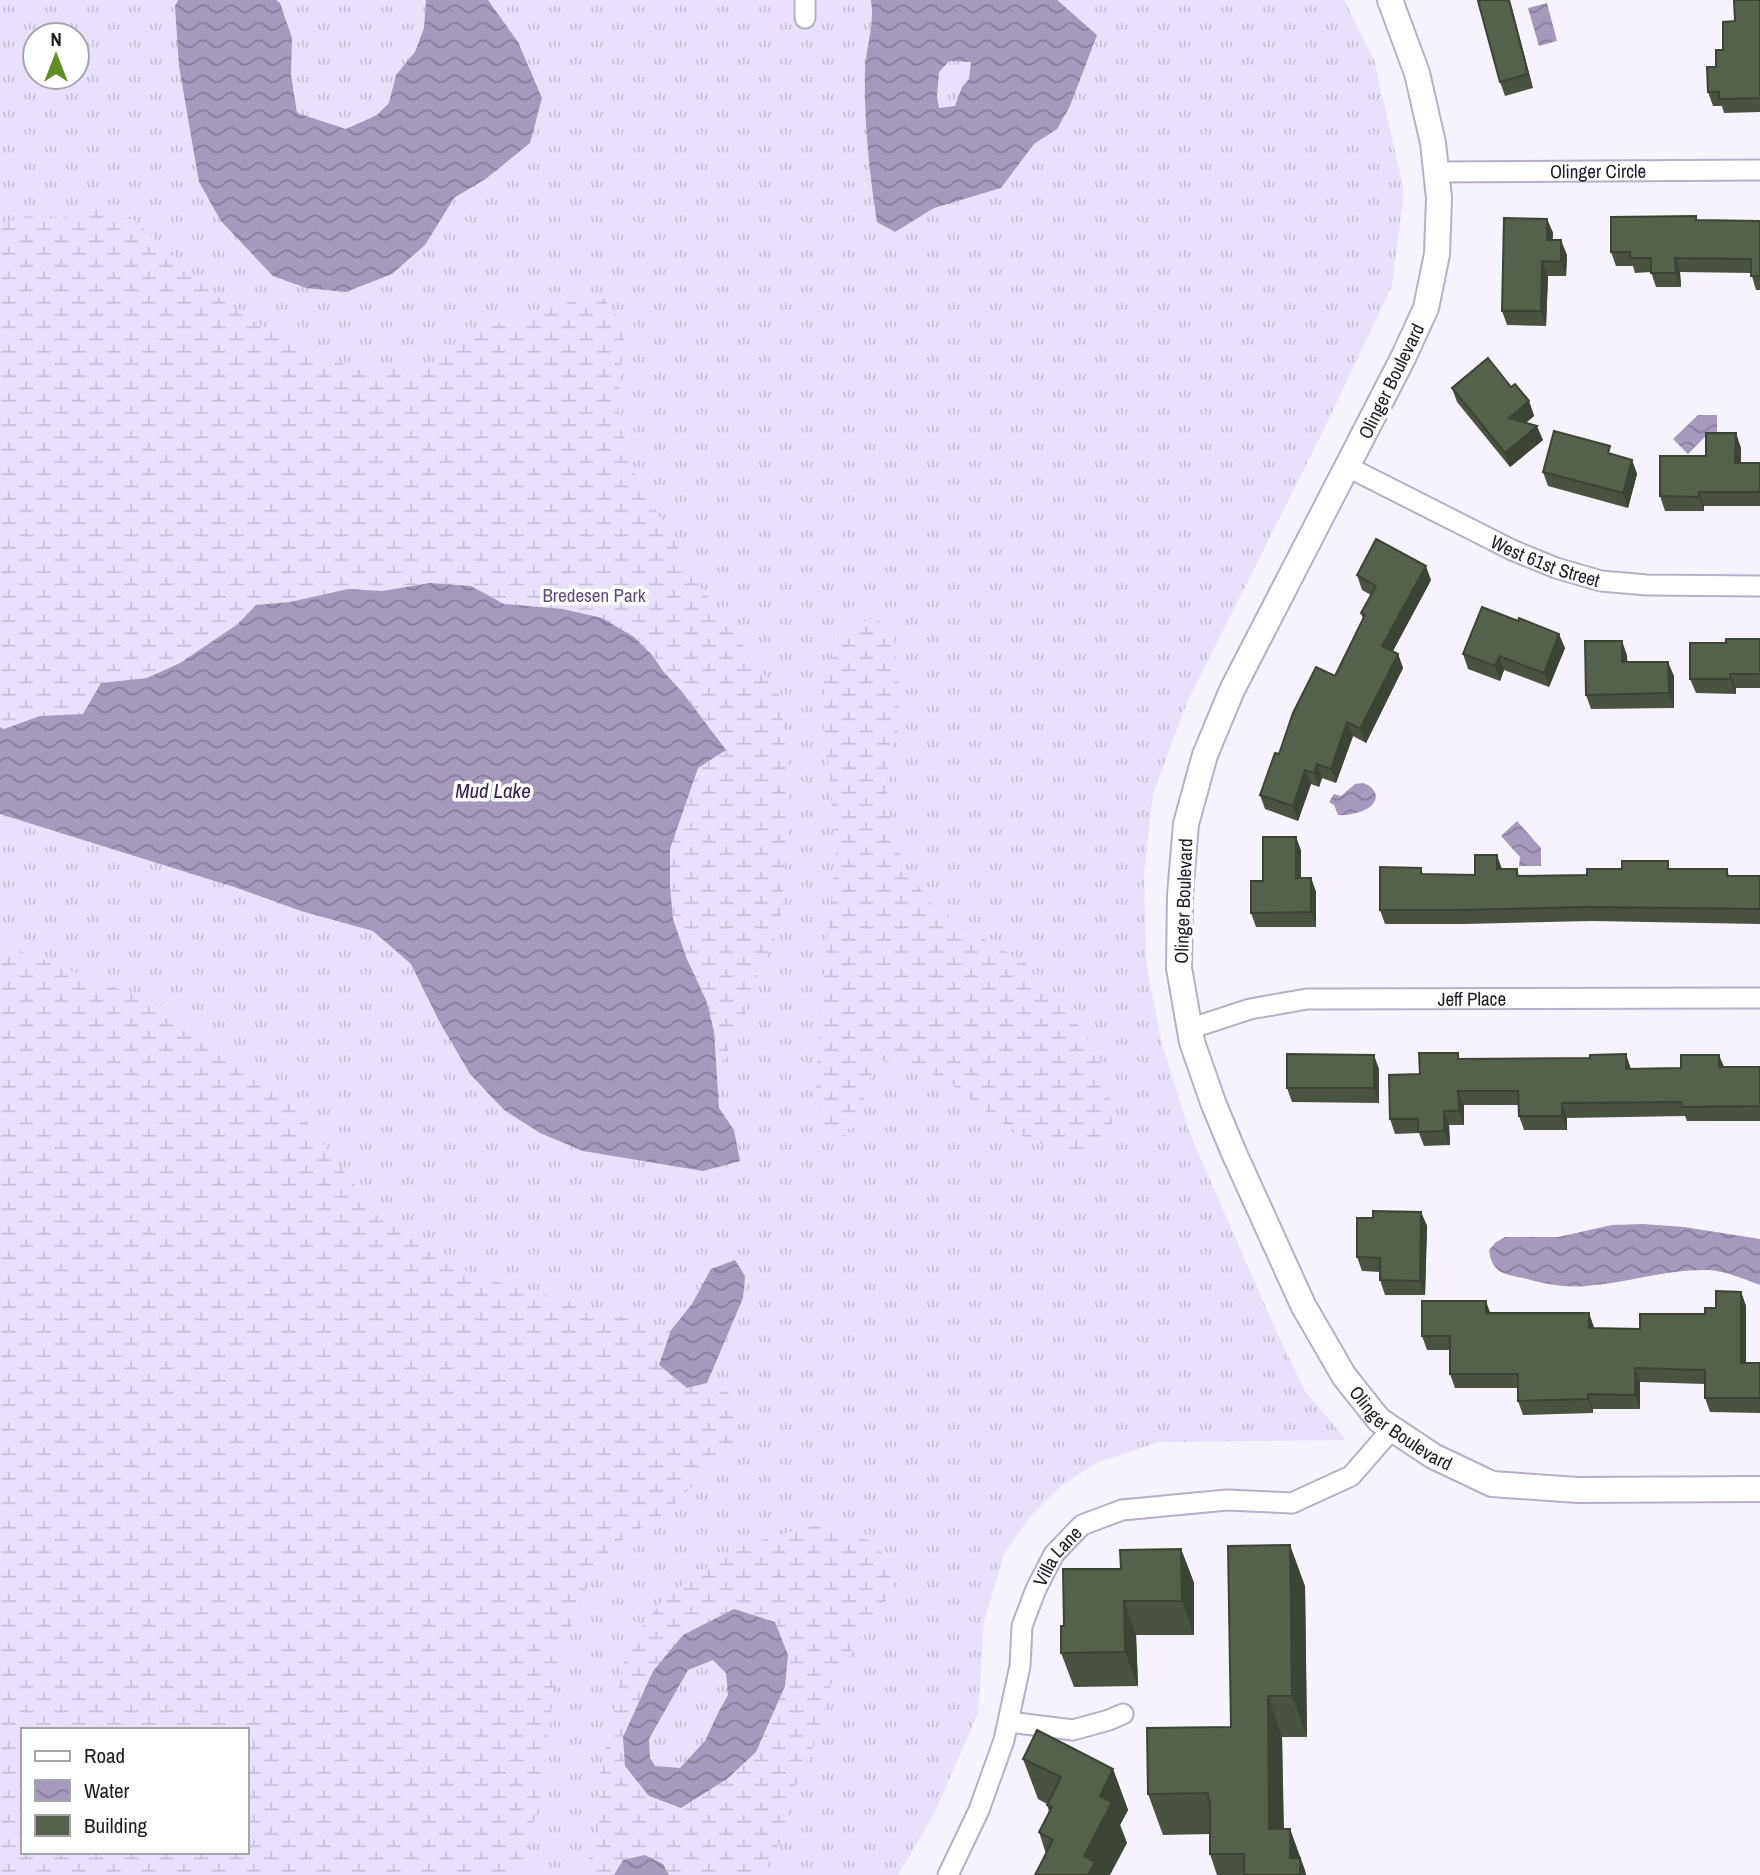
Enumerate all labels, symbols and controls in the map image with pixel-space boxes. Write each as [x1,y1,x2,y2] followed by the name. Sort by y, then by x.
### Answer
[21,21,91,91] north arrow
[50,26,62,52] text: N
[1550,158,1646,184] street label: Olinger Circle
[1352,319,1430,443] street label: Olinger Boulevard
[1486,528,1604,593] street label: West 61st Street
[542,582,646,608] park label: Bredesen Park
[455,776,531,805] water label: Mud Lake
[1168,838,1198,964] street label: Olinger Boulevard
[1438,986,1506,1012] street label: Jeff Place
[1344,1380,1457,1476] street label: Olinger Boulevard
[1027,1520,1087,1591] street label: Villa Lane
[21,1728,248,1854] legend
[84,1741,125,1770] text: Road
[84,1776,130,1805] text: Water
[84,1811,148,1840] text: Building

